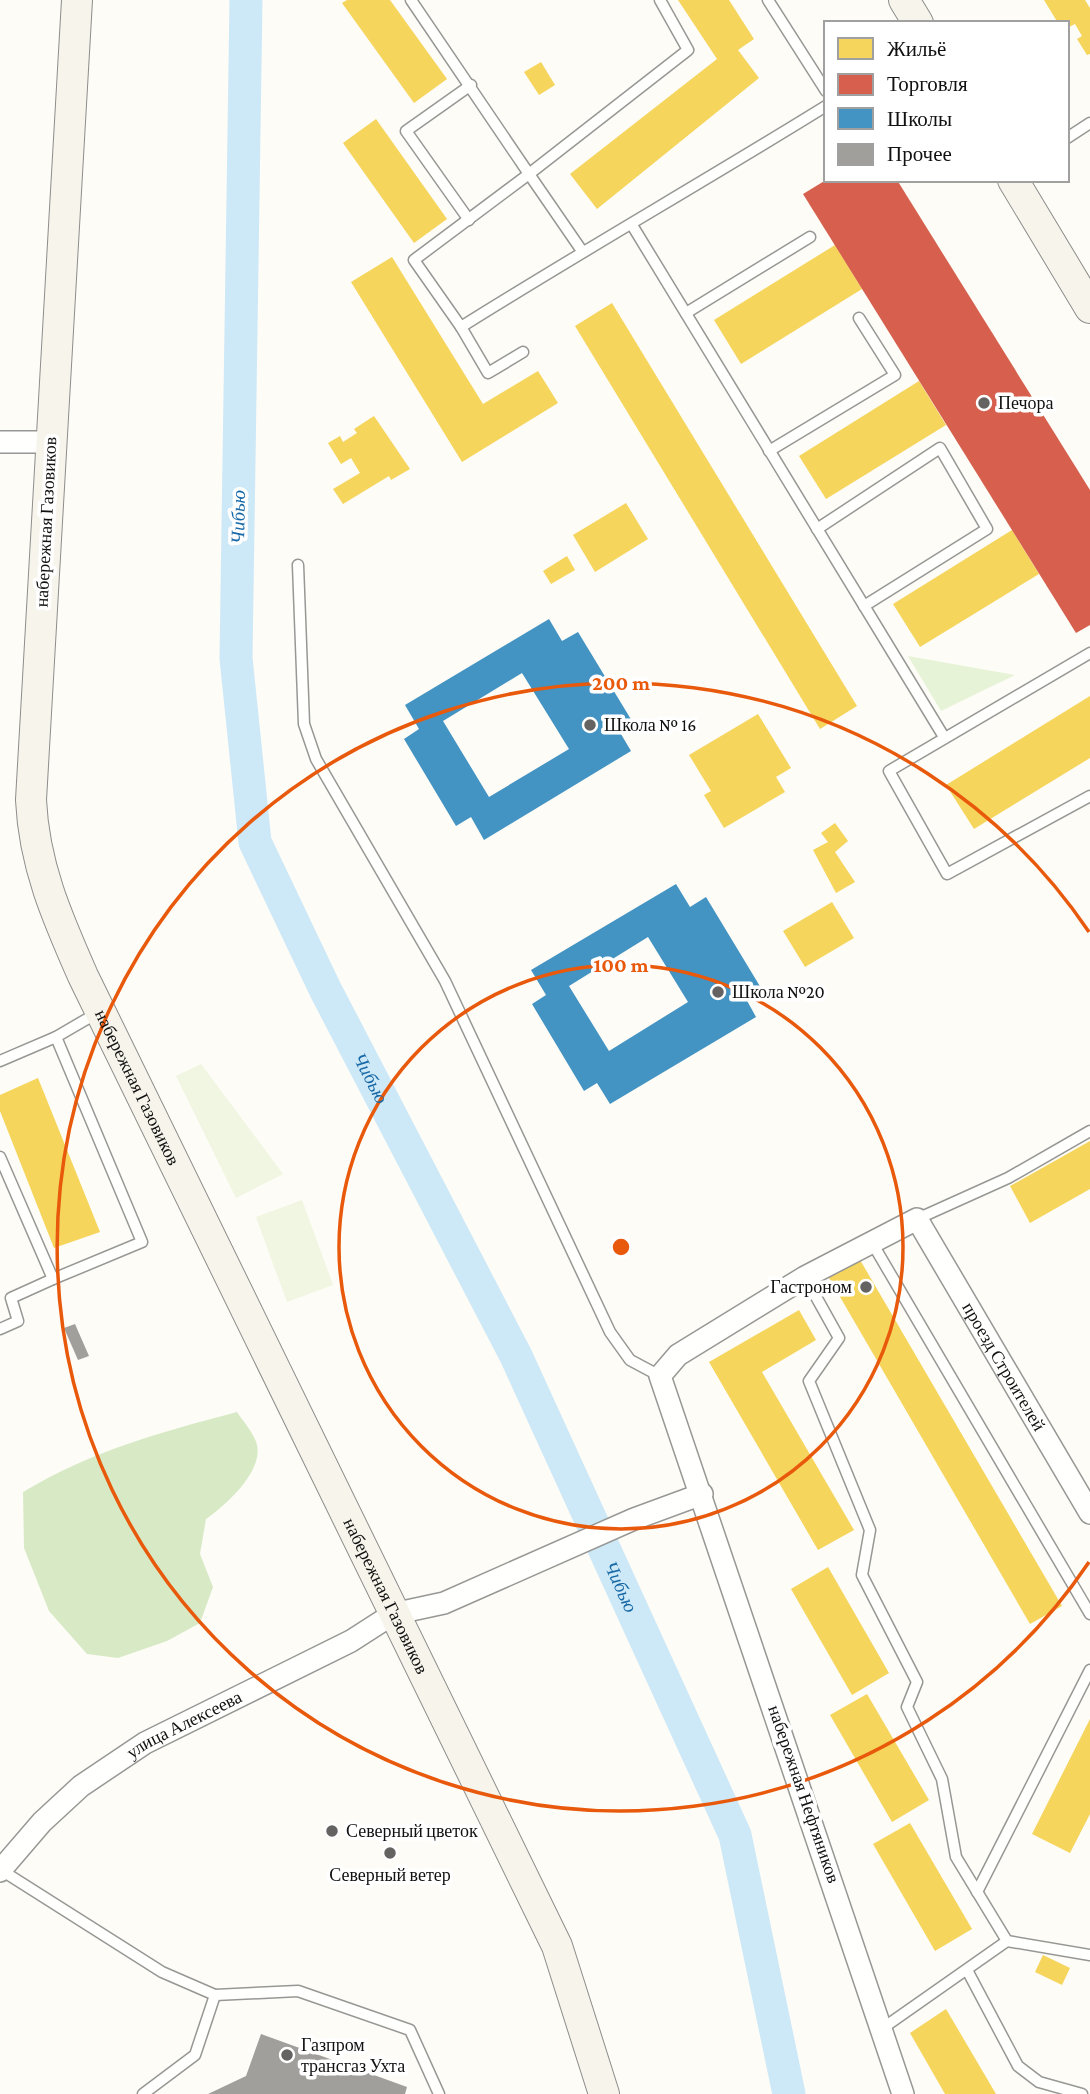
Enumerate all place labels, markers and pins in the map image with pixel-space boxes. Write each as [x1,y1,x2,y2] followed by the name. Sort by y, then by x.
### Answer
[998,393,1054,413] place label: Печора
[976,395,992,411] marker: Печора
[604,715,696,735] place label: Школа № 16
[582,717,598,733] marker: Школа № 16
[732,982,825,1002] place label: Школа №20
[710,984,726,1000] marker: Школа №20
[609,1235,633,1259] centre of rings
[770,1277,852,1297] place label: Гастроном
[858,1279,874,1295] marker: Гастроном
[346,1821,478,1841] place label: Северный цветок
[324,1823,340,1839] marker: Северный цветок
[382,1845,398,1861] marker: Северный ветер
[329,1865,451,1885] place label: Северный ветер
[301,2035,405,2076] place label: Газпром трансгаз Ухта
[279,2047,295,2063] marker: Газпром трансгаз Ухта

